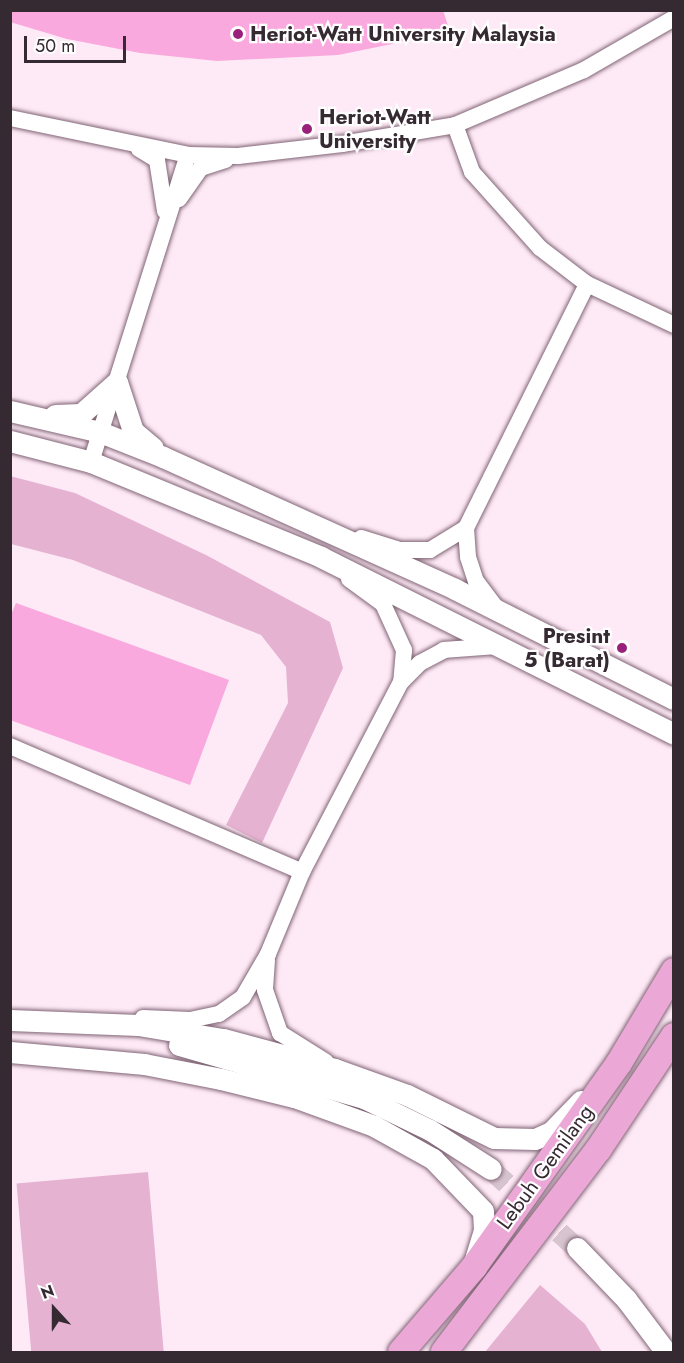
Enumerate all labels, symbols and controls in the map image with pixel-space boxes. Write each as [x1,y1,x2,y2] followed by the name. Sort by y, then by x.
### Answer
[250,21,556,47] place label: Heriot-Watt University Malaysia
[27,24,129,62] scale bar
[231,27,245,41] marker: Heriot-Watt University Malaysia
[35,33,75,59] text: 50 m
[319,104,431,154] place label: Heriot-Watt University
[300,122,314,136] marker: Heriot-Watt University
[524,623,610,673] place label: Presint 5 (Barat)
[615,641,629,655] marker: Presint 5 (Barat)
[491,1100,599,1234] street label: Lebuh Gemilang
[24,1279,84,1339] north arrow
[37,1279,57,1305] text: N

